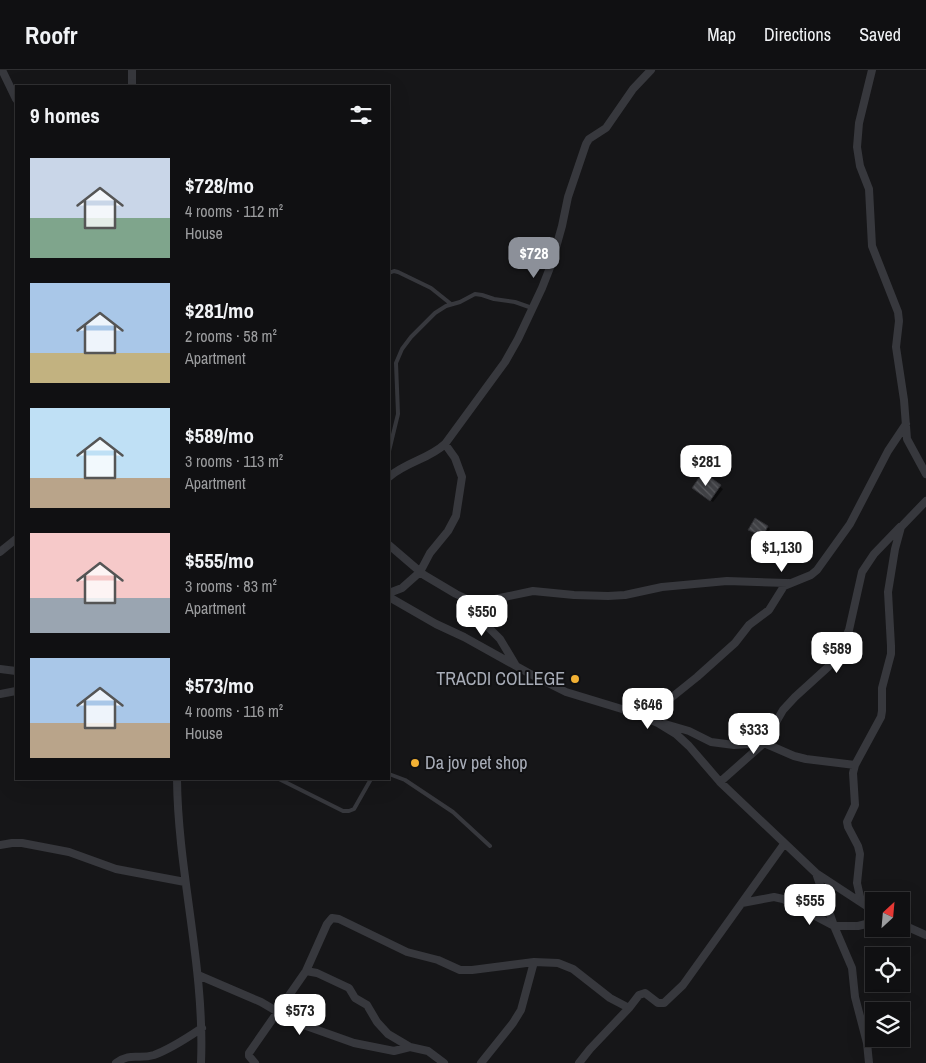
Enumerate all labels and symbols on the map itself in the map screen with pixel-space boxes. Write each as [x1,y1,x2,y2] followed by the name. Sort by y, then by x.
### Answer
[504,236,564,279] pin: $728
[676,444,736,487] pin: $281
[741,530,823,573] pin: $1,130
[452,594,512,637] pin: $550
[807,632,867,674] pin: $589
[436,666,565,691] place label: TRACDI COLLEGE
[569,673,581,685] marker: TRACDI COLLEGE
[618,688,678,730] pin: $646
[724,712,784,755] pin: $333
[425,750,528,775] place label: Da jov pet shop
[409,757,421,769] marker: Da jov pet shop
[780,884,840,926] pin: $555
[865,892,910,938] north arrow
[270,994,330,1036] pin: $573

